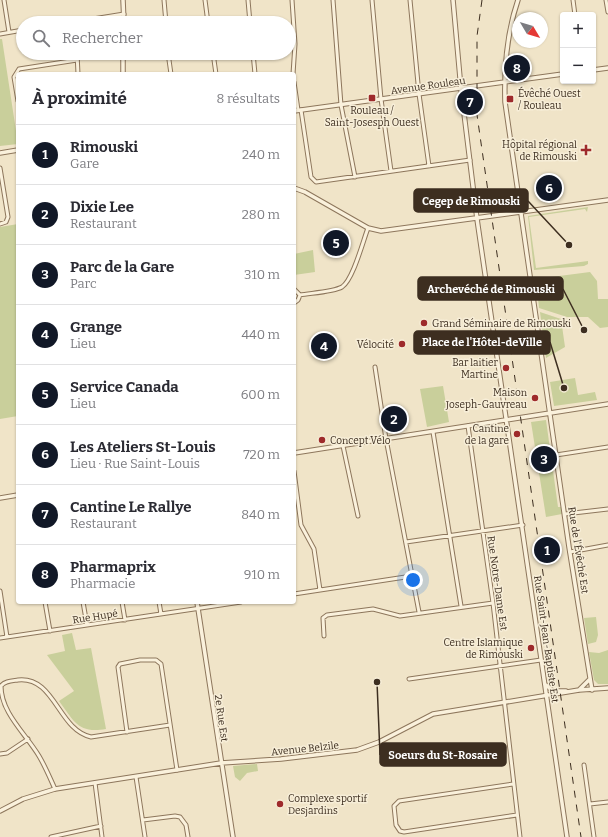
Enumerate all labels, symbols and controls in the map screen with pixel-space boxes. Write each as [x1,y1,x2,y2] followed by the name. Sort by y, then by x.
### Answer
[512,12,548,48] north arrow
[560,12,596,84] map controls
[560,12,596,48] button: +
[16,16,296,60] search box
[30,27,52,49] icon: search
[62,29,143,47] text: Rechercher
[560,48,596,84] button: −
[504,53,530,83] pin: 8
[390,75,466,97] street label: Avenue Rouleau
[518,86,581,112] place label: Évêché Ouest / Rouleau
[457,87,483,117] pin: 7
[32,88,127,109] text: À proximité
[217,91,280,106] text: 8 résultats
[367,93,377,103] marker: Rouleau / Saint-Josesph Ouest
[505,94,515,104] marker: Évêché Ouest / Rouleau
[325,105,420,129] place label: Rouleau / Saint-Josesph Ouest
[70,138,138,156] text: Rimouski
[502,138,577,163] place label: Hôpital régional de Rimouski
[580,144,592,156] marker: Hôpital régional de Rimouski
[42,147,48,162] text: 1
[242,147,280,162] text: 240 m
[70,156,99,171] text: Gare
[536,173,562,203] pin: 6
[414,189,528,212] callout: Cegep de Rimouski
[422,195,521,208] text: Cegep de Rimouski
[70,198,134,216] text: Dixie Lee
[41,207,49,222] text: 2
[242,207,280,222] text: 280 m
[70,216,137,231] text: Restaurant
[323,228,349,258] pin: 5
[70,258,174,276] text: Parc de la Gare
[41,267,49,282] text: 3
[244,267,280,282] text: 310 m
[70,276,97,291] text: Parc
[418,277,563,300] callout: Archevéché de Rimouski
[427,283,556,296] text: Archevéché de Rimouski
[70,318,122,336] text: Grange
[419,318,429,328] marker: Grand Séminaire de Rimouski
[432,318,571,330] place label: Grand Séminaire de Rimouski
[41,327,49,342] text: 4
[241,327,280,342] text: 440 m
[311,331,337,361] pin: 4
[414,331,550,354] callout: Place de l'Hôtel-deVille
[70,336,96,351] text: Lieu
[422,336,542,349] text: Place de l'Hôtel-deVille
[357,339,394,351] place label: Vélocité
[397,339,407,349] marker: Vélocité
[452,357,499,381] place label: Bar laitier Martine
[501,363,511,373] marker: Bar laitier Martine
[70,378,179,396] text: Service Canada
[41,387,49,402] text: 5
[241,387,280,402] text: 600 m
[445,387,528,411] place label: Maison Joseph-Gauvreau
[530,393,540,403] marker: Maison Joseph-Gauvreau
[70,396,96,411] text: Lieu
[381,404,407,434] pin: 2
[465,423,509,447] place label: Cantine de la gare
[512,429,522,439] marker: Cantine de la gare
[317,435,327,445] marker: Concept Vélo
[330,435,391,447] place label: Concept Vélo
[70,438,216,456] text: Les Ateliers St-Louis
[531,444,557,474] pin: 3
[41,447,49,462] text: 6
[243,447,280,462] text: 720 m
[70,456,200,471] text: Lieu · Rue Saint-Louis
[70,498,191,516] text: Cantine Le Rallye
[565,505,593,595] street label: Rue de l'Évêché Est
[42,507,49,522] text: 7
[241,507,280,522] text: 840 m
[70,516,137,531] text: Restaurant
[484,535,510,632] street label: Rue Notre-Dame Est
[534,535,560,565] pin: 1
[70,558,156,576] text: Pharmaprix
[41,567,49,582] text: 8
[244,567,280,582] text: 910 m
[403,570,423,590] your location
[531,575,561,704] street label: Rue Saint-Jean-Baptiste Est
[70,576,135,591] text: Pharmacie
[72,607,119,626] street label: Rue Hupé
[443,637,523,661] place label: Centre Islamique de Rimouski
[526,643,536,653] marker: Centre Islamique de Rimouski
[212,694,230,743] street label: 2e Rue Est
[271,739,340,759] street label: Avenue Belzile
[380,743,506,766] callout: Soeurs du St-Rosaire
[388,749,498,762] text: Soeurs du St-Rosaire
[288,793,369,817] place label: Complexe sportif Desjardins
[275,799,285,809] marker: Complexe sportif Desjardins

